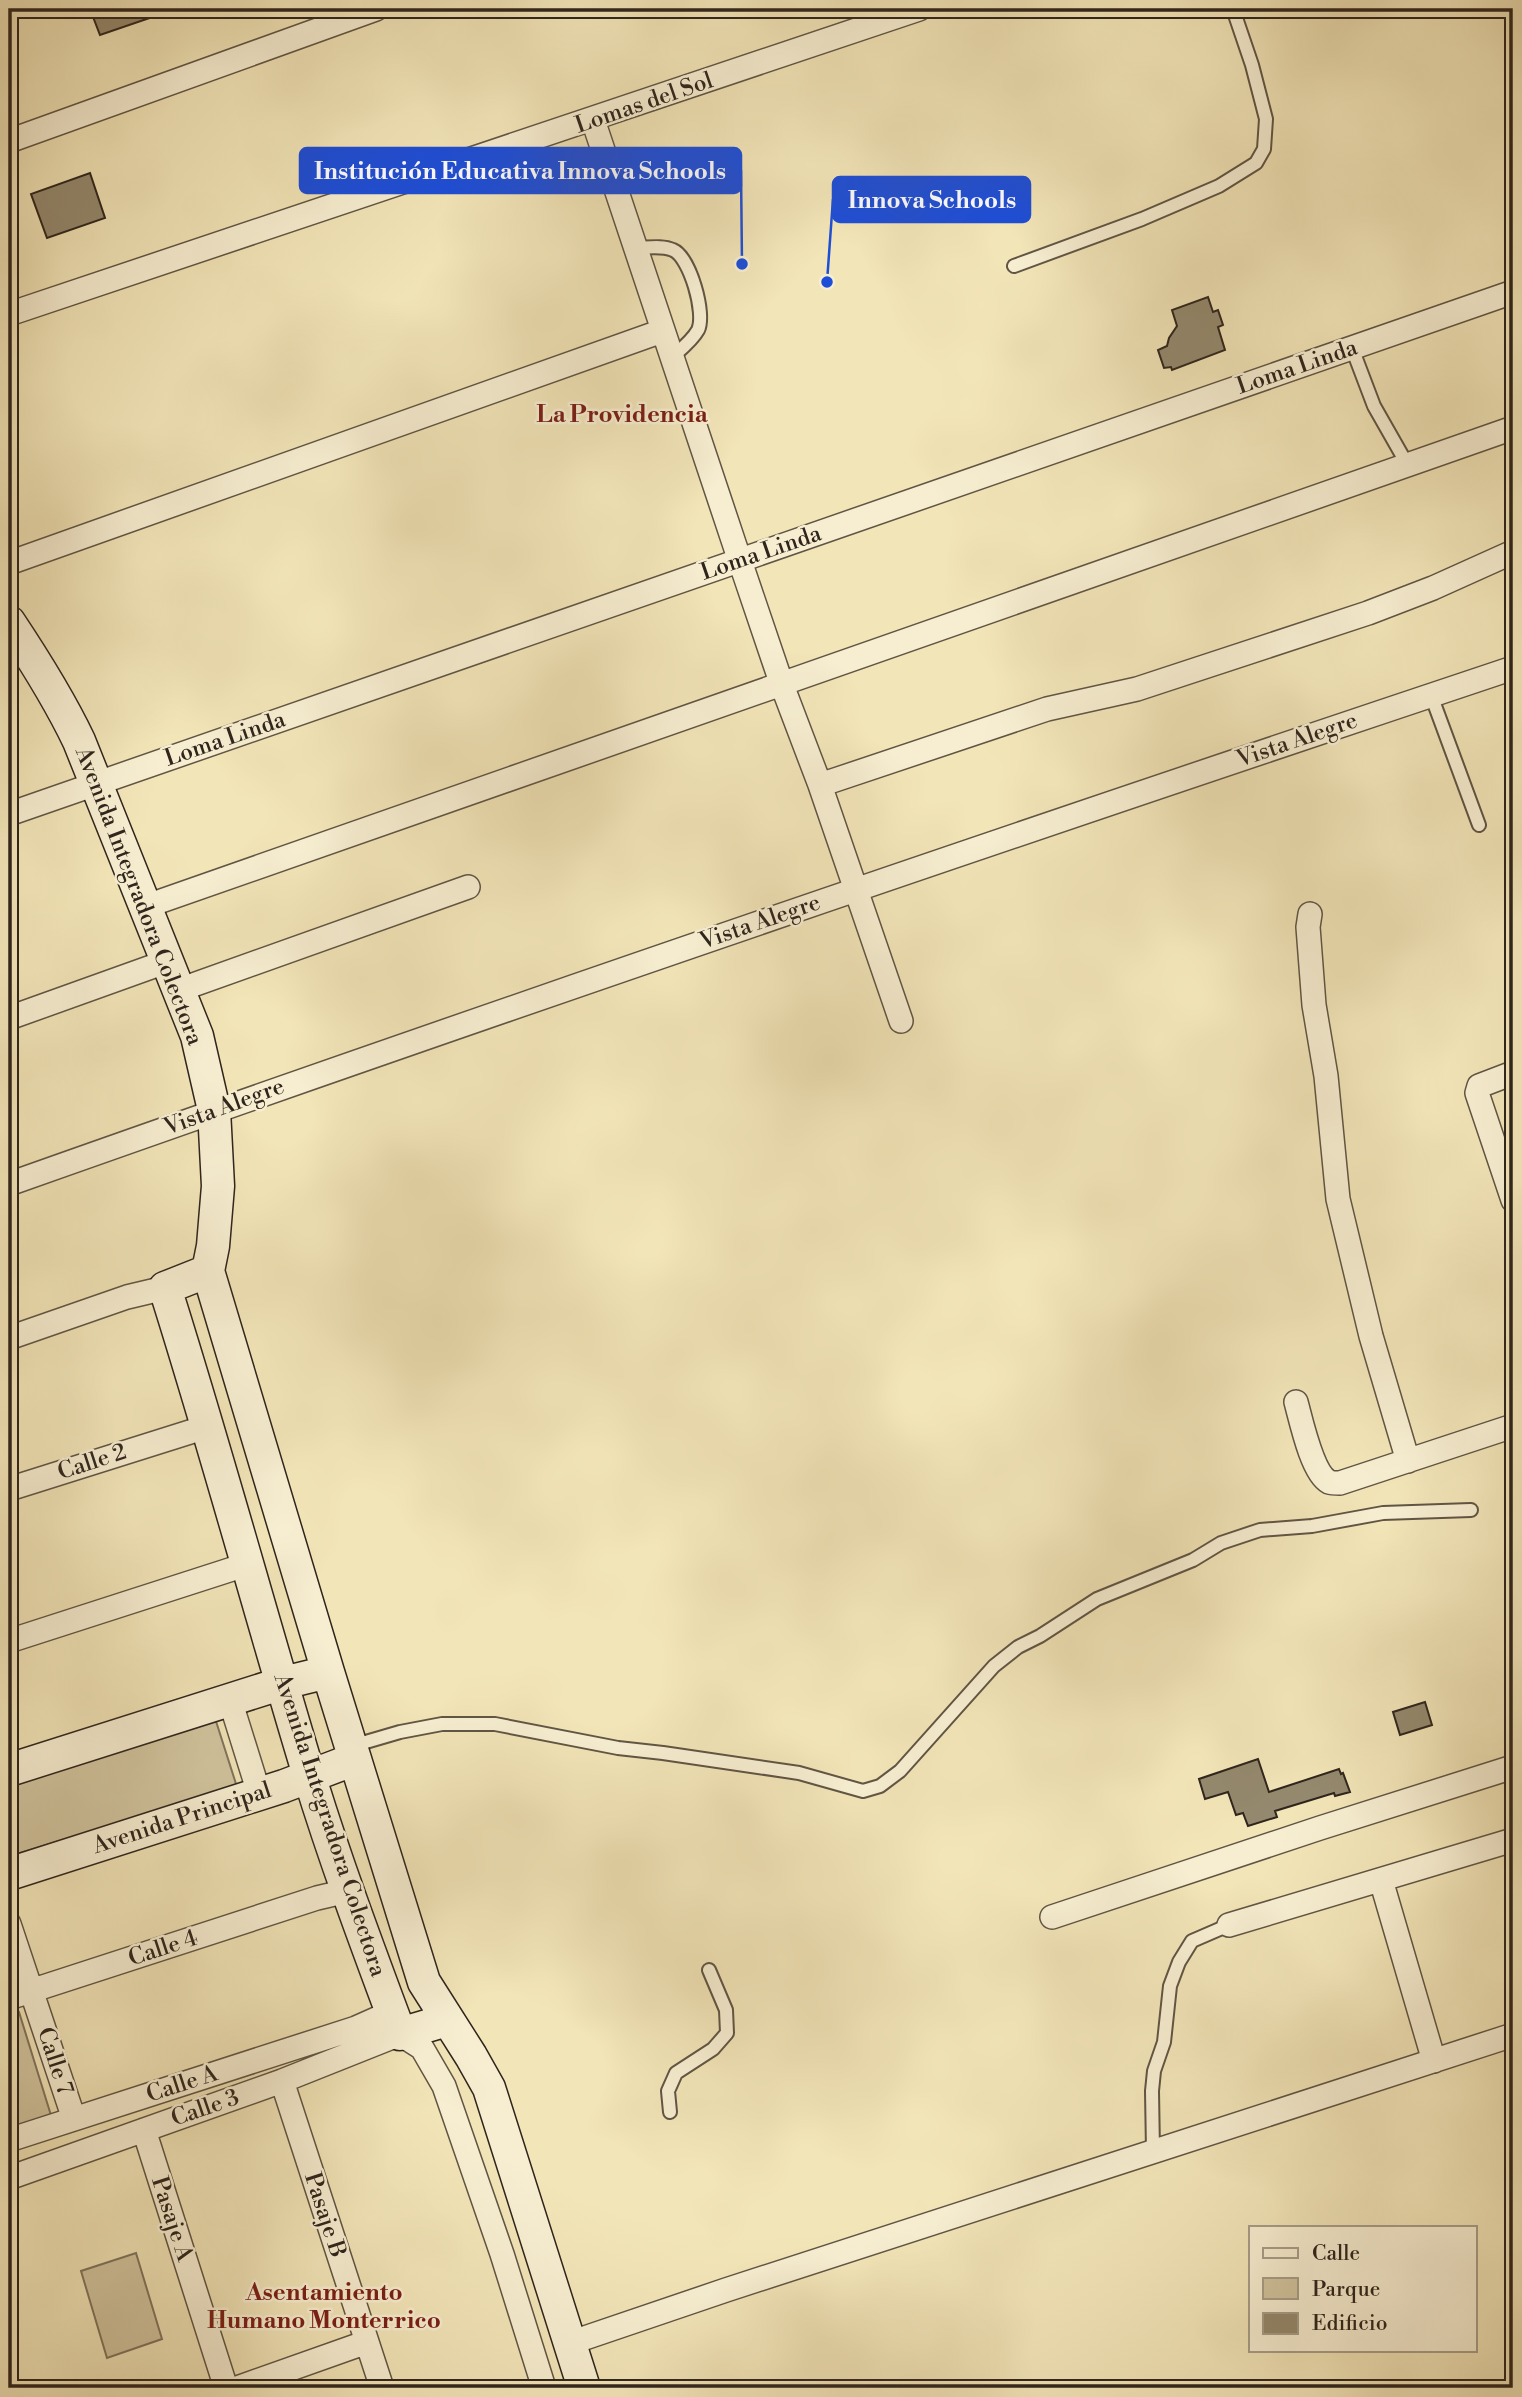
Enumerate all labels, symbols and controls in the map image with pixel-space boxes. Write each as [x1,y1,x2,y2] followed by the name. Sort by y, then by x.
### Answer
[571,66,717,140] street label: Lomas del Sol
[300,148,741,193] callout: Institución Educativa Innova Schools
[314,157,726,187] text: Institución Educativa Innova Schools
[833,177,1030,222] callout: Innova Schools
[848,186,1016,216] text: Innova Schools
[1233,333,1361,401] street label: Loma Linda
[536,400,709,430] district label: La Providencia
[697,519,825,587] street label: Loma Linda
[161,705,289,773] street label: Loma Linda
[1232,706,1361,774] street label: Vista Alegre
[69,742,209,1049] street label: Avenida Integradora Colectora
[695,888,824,956] street label: Vista Alegre
[159,1072,288,1142] street label: Vista Alegre
[54,1438,130,1486] street label: Calle 2
[267,1669,392,1981] street label: Avenida Integradora Colectora
[88,1776,275,1860] street label: Avenida Principal
[125,1924,201,1972] street label: Calle 4
[31,2024,79,2099] street label: Calle 7
[143,2059,222,2109] street label: Calle A
[167,2083,243,2133] street label: Calle 3
[298,2169,352,2261] street label: Pasaje B
[145,2173,199,2266] street label: Pasaje A
[1249,2226,1476,2352] legend
[1312,2241,1360,2267] text: Calle
[1312,2277,1380,2303] text: Parque
[207,2278,441,2336] district label: Asentamiento Humano Monterrico
[1312,2311,1388,2337] text: Edificio

